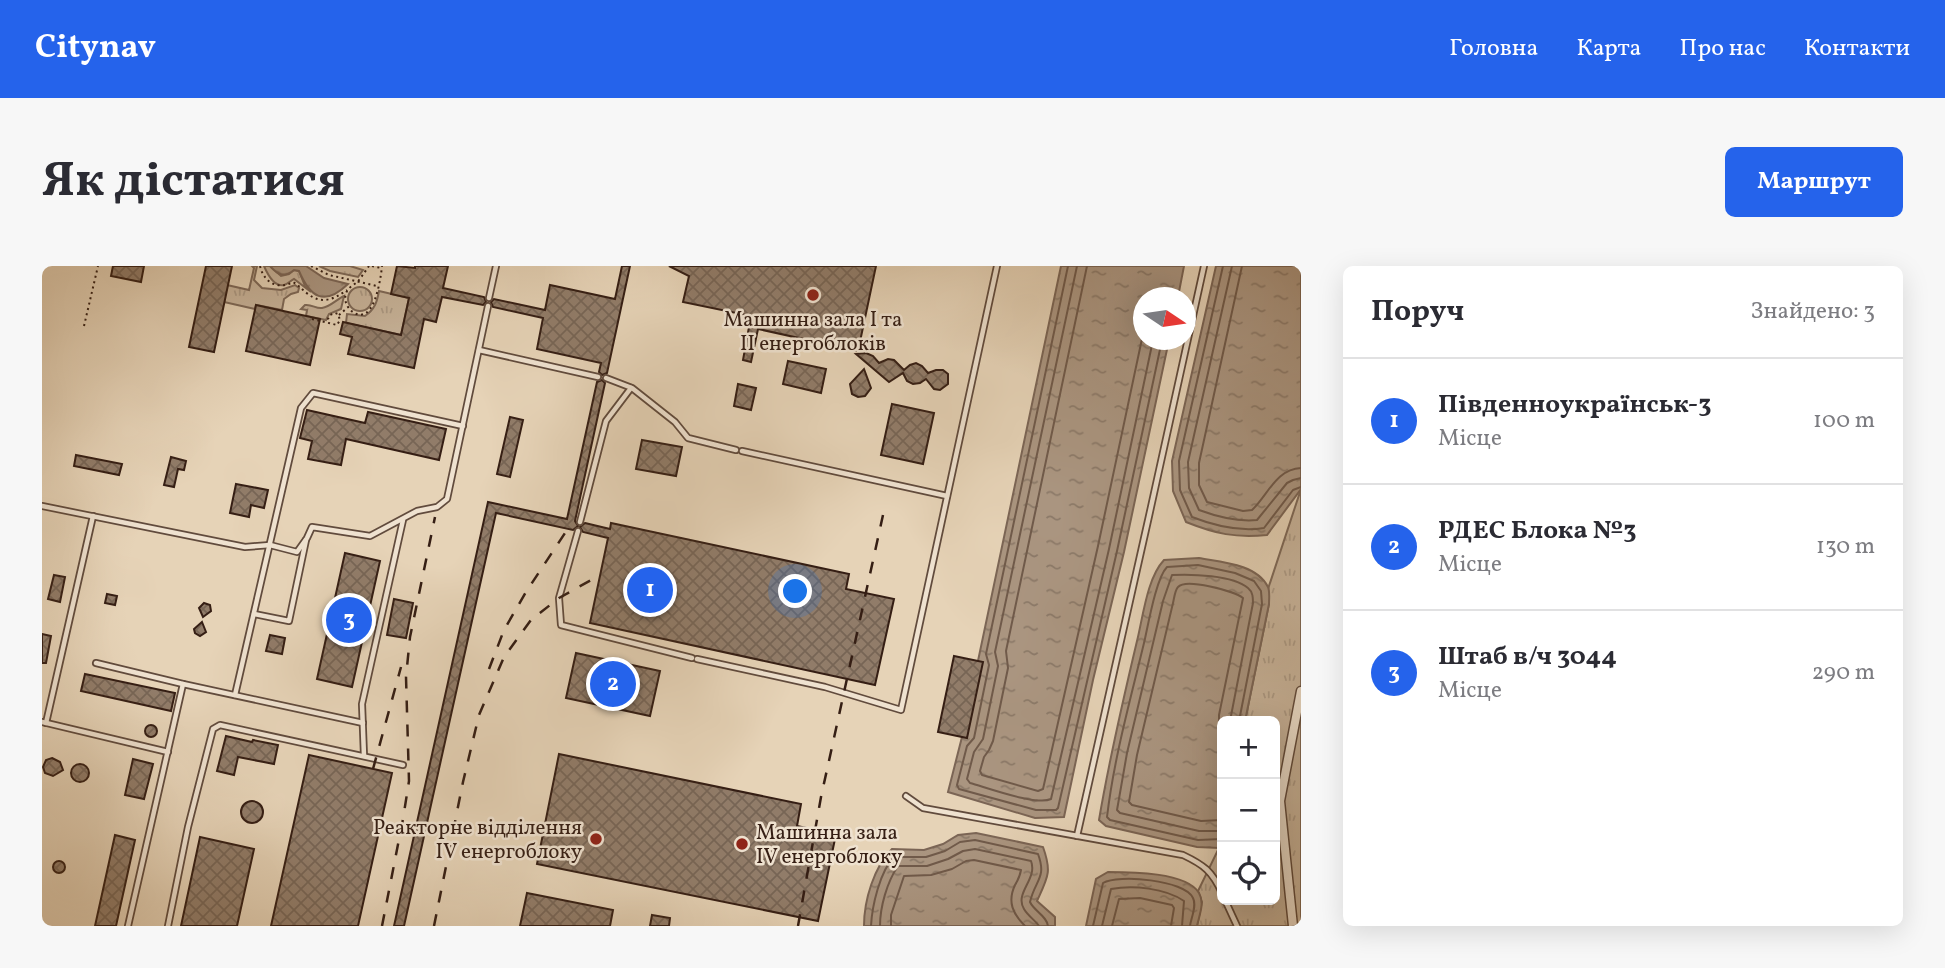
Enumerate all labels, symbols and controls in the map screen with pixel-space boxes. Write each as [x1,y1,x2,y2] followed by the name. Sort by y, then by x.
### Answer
[35,26,156,72] text: Citynav
[1449,32,1538,66] text: Головна
[1576,32,1642,66] text: Карта
[1680,32,1766,66] text: Про нас
[1804,32,1910,66] text: Контакти
[1725,147,1903,217] button: Маршрут
[42,148,345,217] text: Як дістатися
[805,287,821,303] marker: Машинна зала I та II енергоблоків
[1133,287,1196,350] north arrow
[1371,291,1464,333] text: Поруч
[1750,296,1875,328] text: Знайдено: 3
[724,306,902,359] place label: Машинна зала I та II енергоблоків
[1438,387,1712,423] text: Південноукраїнськ-3
[1389,405,1399,437] text: 1
[1813,405,1875,437] text: 100 m
[1438,423,1502,455] text: Місце
[1438,513,1637,549] text: РДЕС Блока №3
[1388,531,1400,563] text: 2
[1816,531,1875,563] text: 130 m
[1438,549,1502,581] text: Місце
[627,564,673,616] pin: 1
[778,574,812,608] your location
[326,594,372,646] pin: 3
[1438,639,1617,675] text: Штаб в/ч 3044
[1388,657,1400,689] text: 3
[1812,657,1875,689] text: 290 m
[590,658,636,710] pin: 2
[1438,675,1502,707] text: Місце
[1217,716,1280,905] map controls
[1217,716,1280,779] button: +
[1217,779,1280,842] button: −
[373,814,583,867] place label: Реакторне відділення IV енергоблоку
[756,819,903,872] place label: Машинна зала IV енергоблоку
[588,831,604,847] marker: Реакторне відділення IV енергоблоку
[734,836,750,852] marker: Машинна зала IV енергоблоку
[1217,842,1280,905] button: locate

